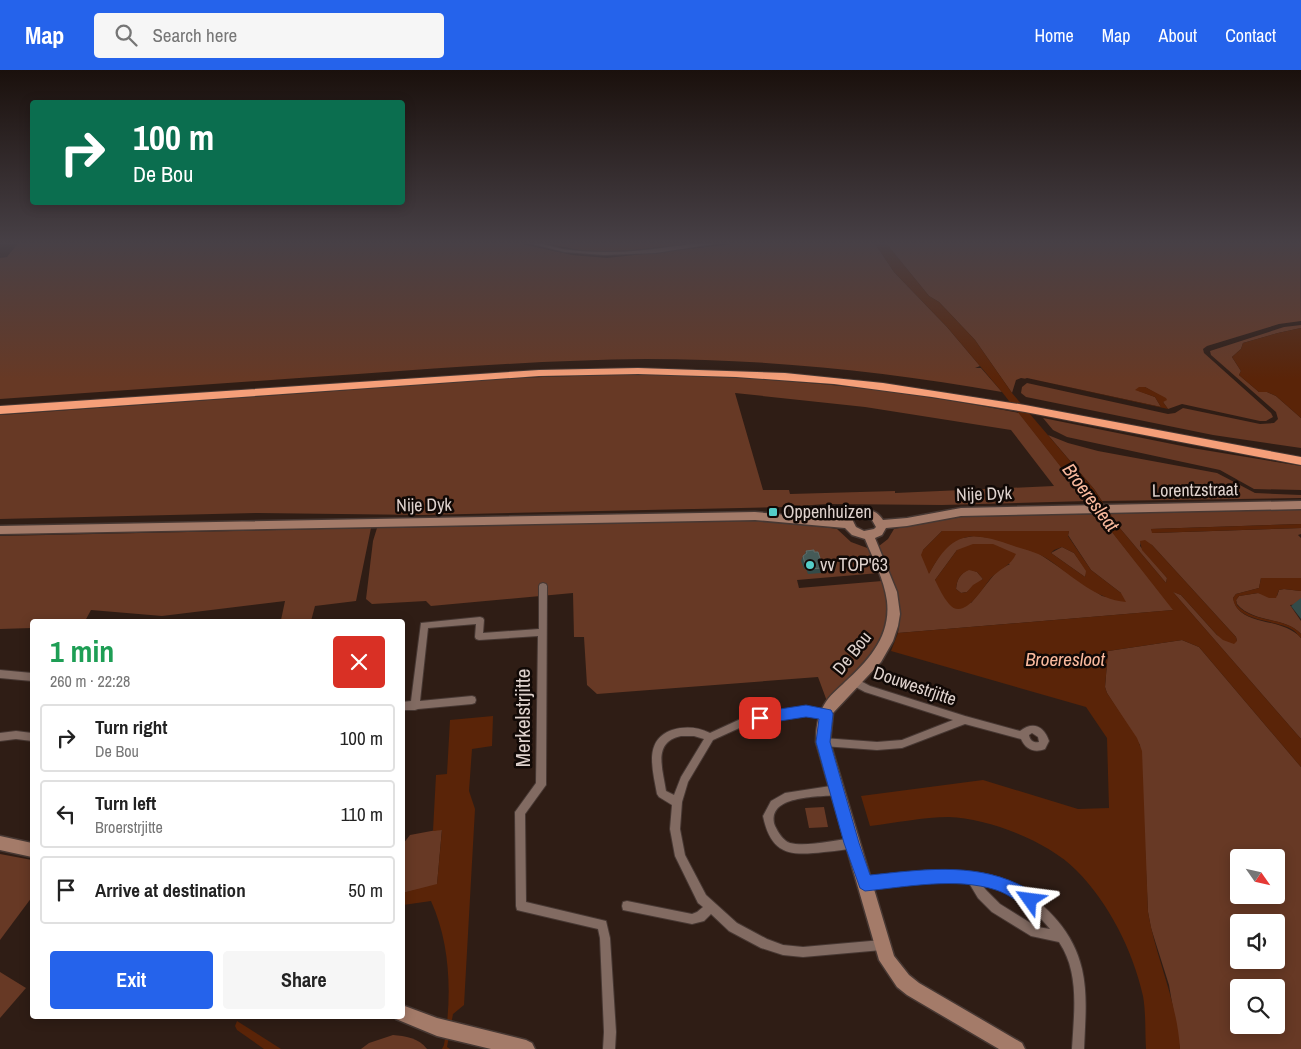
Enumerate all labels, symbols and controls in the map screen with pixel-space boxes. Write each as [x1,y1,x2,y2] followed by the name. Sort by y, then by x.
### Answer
[94,13,444,58] search box
[25,19,64,51] text: Map
[112,21,140,49] icon: search
[152,22,237,48] text: Search here
[1034,23,1074,48] text: Home
[1102,23,1131,48] text: Map
[1159,23,1197,48] text: About
[1225,23,1276,48] text: Contact
[133,114,214,161] text: 100 m
[50,120,115,185] icon: right
[133,159,193,189] text: De Bou
[1057,457,1126,537] water label: Broeresleat
[1152,476,1238,503] street label: Lorentzstraat
[956,480,1013,507] street label: Nije Dyk
[396,492,453,517] street label: Nije Dyk
[783,499,872,524] place label: Oppenhuizen
[767,506,779,518] marker: Oppenhuizen
[820,552,888,577] place label: vv TOP'63
[804,559,816,571] marker: vv TOP'63
[826,626,877,680] street label: De Bou
[50,631,114,671] text: 1 min
[333,636,385,688] button: close
[1025,646,1105,672] water label: Broeresloot
[870,660,960,711] street label: Douwestrjitte
[508,669,537,767] street label: Merkelstrjitte
[50,670,130,692] text: 260 m · 22:28
[739,697,781,739] pin
[746,704,774,732] icon: arrive
[95,714,167,740] text: Turn right
[52,724,80,752] icon: right
[340,725,383,751] text: 100 m
[95,740,139,762] text: De Bou
[95,790,156,816] text: Turn left
[52,800,80,828] icon: left
[341,801,383,827] text: 110 m
[95,816,163,838] text: Broerstrjitte
[1230,849,1285,904] north arrow
[1230,849,1285,1034] map controls
[1003,873,1055,925] position arrow
[52,876,80,904] icon: arrive
[95,877,246,903] text: Arrive at destination
[348,877,383,903] text: 50 m
[1230,914,1285,969] button: sound
[50,951,213,1009] button: Exit
[223,951,385,1009] button: Share
[1230,979,1285,1034] button: search

